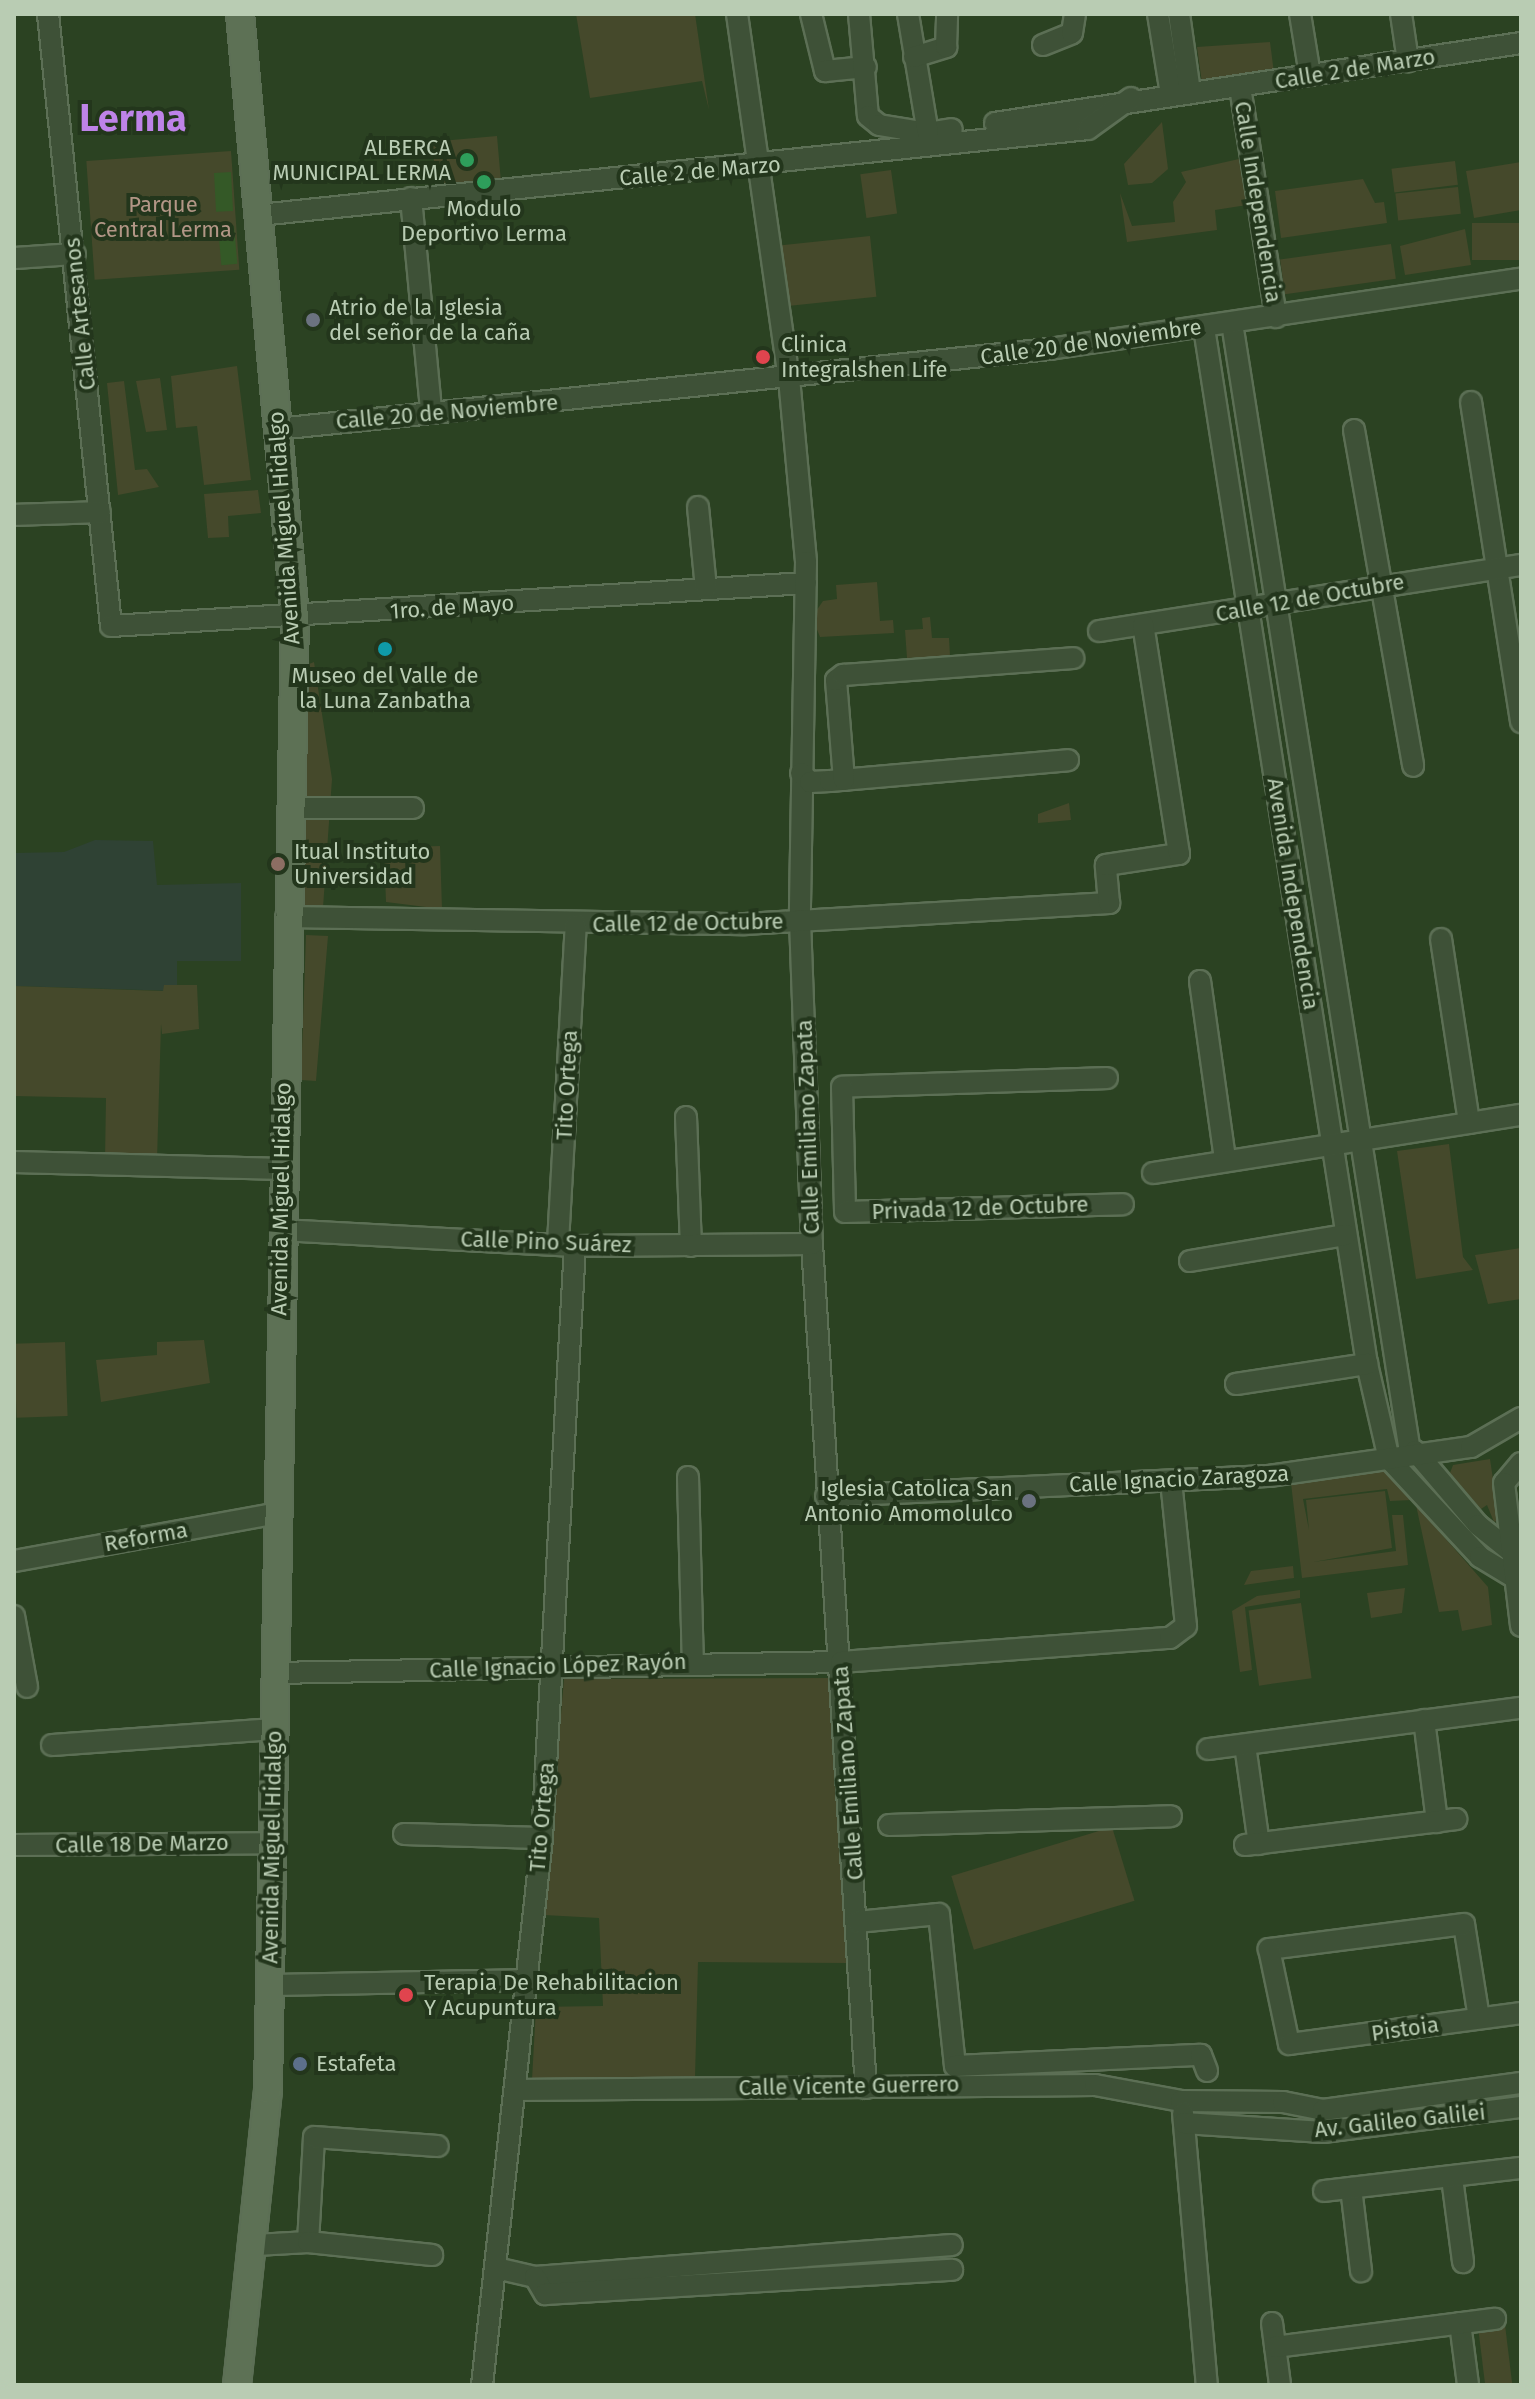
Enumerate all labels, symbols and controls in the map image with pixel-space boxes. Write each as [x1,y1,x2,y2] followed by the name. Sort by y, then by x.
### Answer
[1273,43,1437,95] street label: Calle 2 de Marzo
[79,96,187,142] district label: Lerma
[1229,99,1287,305] street label: Calle Independencia
[272,134,451,186] place label: ALBERCA MUNICIPAL LERMA
[458,151,476,169] marker: ALBERCA MUNICIPAL LERMA
[618,151,782,191] street label: Calle 2 de Marzo
[475,173,493,191] marker: Modulo Deportivo Lerma
[94,191,232,242] park label: Parque Central Lerma
[401,195,567,246] place label: Modulo Deportivo Lerma
[59,236,101,392] street label: Calle Artesanos
[329,294,531,346] place label: Atrio de la Iglesia del señor de la caña
[304,311,322,329] marker: Atrio de la Iglesia del señor de la caña
[979,313,1203,371] street label: Calle 20 de Noviembre
[781,331,948,382] place label: Clinica Integralshen Life
[752,346,774,368] marker: Clinica Integralshen Life
[335,389,559,435] street label: Calle 20 de Noviembre
[263,411,305,645] street label: Avenida Miguel Hidalgo
[1214,568,1406,628] street label: Calle 12 de Octubre
[389,589,515,625] street label: 1ro. de Mayo
[376,640,394,658] marker: Museo del Valle de la Luna Zanbatha
[291,662,479,714] place label: Museo del Valle de la Luna Zanbatha
[1262,776,1324,1012] street label: Avenida Independencia
[294,838,430,890] place label: Itual Instituto Universidad
[269,855,287,873] marker: Itual Instituto Universidad
[592,908,784,938] street label: Calle 12 de Octubre
[791,1019,825,1235] street label: Calle Emiliano Zapata
[551,1029,583,1141] street label: Tito Ortega
[266,1082,296,1316] street label: Avenida Miguel Hidalgo
[871,1191,1089,1225] street label: Privada 12 de Octubre
[460,1226,632,1258] street label: Calle Pino Suárez
[1068,1460,1290,1498] street label: Calle Ignacio Zaragoza
[805,1475,1013,1526] place label: Iglesia Catolica San Antonio Amomolulco
[1020,1492,1038,1510] marker: Iglesia Catolica San Antonio Amomolulco
[102,1517,190,1557] street label: Reforma
[429,1648,687,1684] street label: Calle Ignacio López Rayón
[827,1665,869,1881] street label: Calle Emiliano Zapata
[257,1730,287,1964] street label: Avenida Miguel Hidalgo
[524,1761,560,1873] street label: Tito Ortega
[55,1829,229,1859] street label: Calle 18 De Marzo
[424,1969,679,2020] place label: Terapia De Rehabilitacion Y Acupuntura
[395,1984,417,2006] marker: Terapia De Rehabilitacion Y Acupuntura
[1370,2011,1440,2047] street label: Pistoia
[316,2051,397,2077] place label: Estafeta
[291,2055,309,2073] marker: Estafeta
[738,2071,960,2101] street label: Calle Vicente Guerrero
[1313,2099,1487,2143] street label: Av. Galileo Galilei

